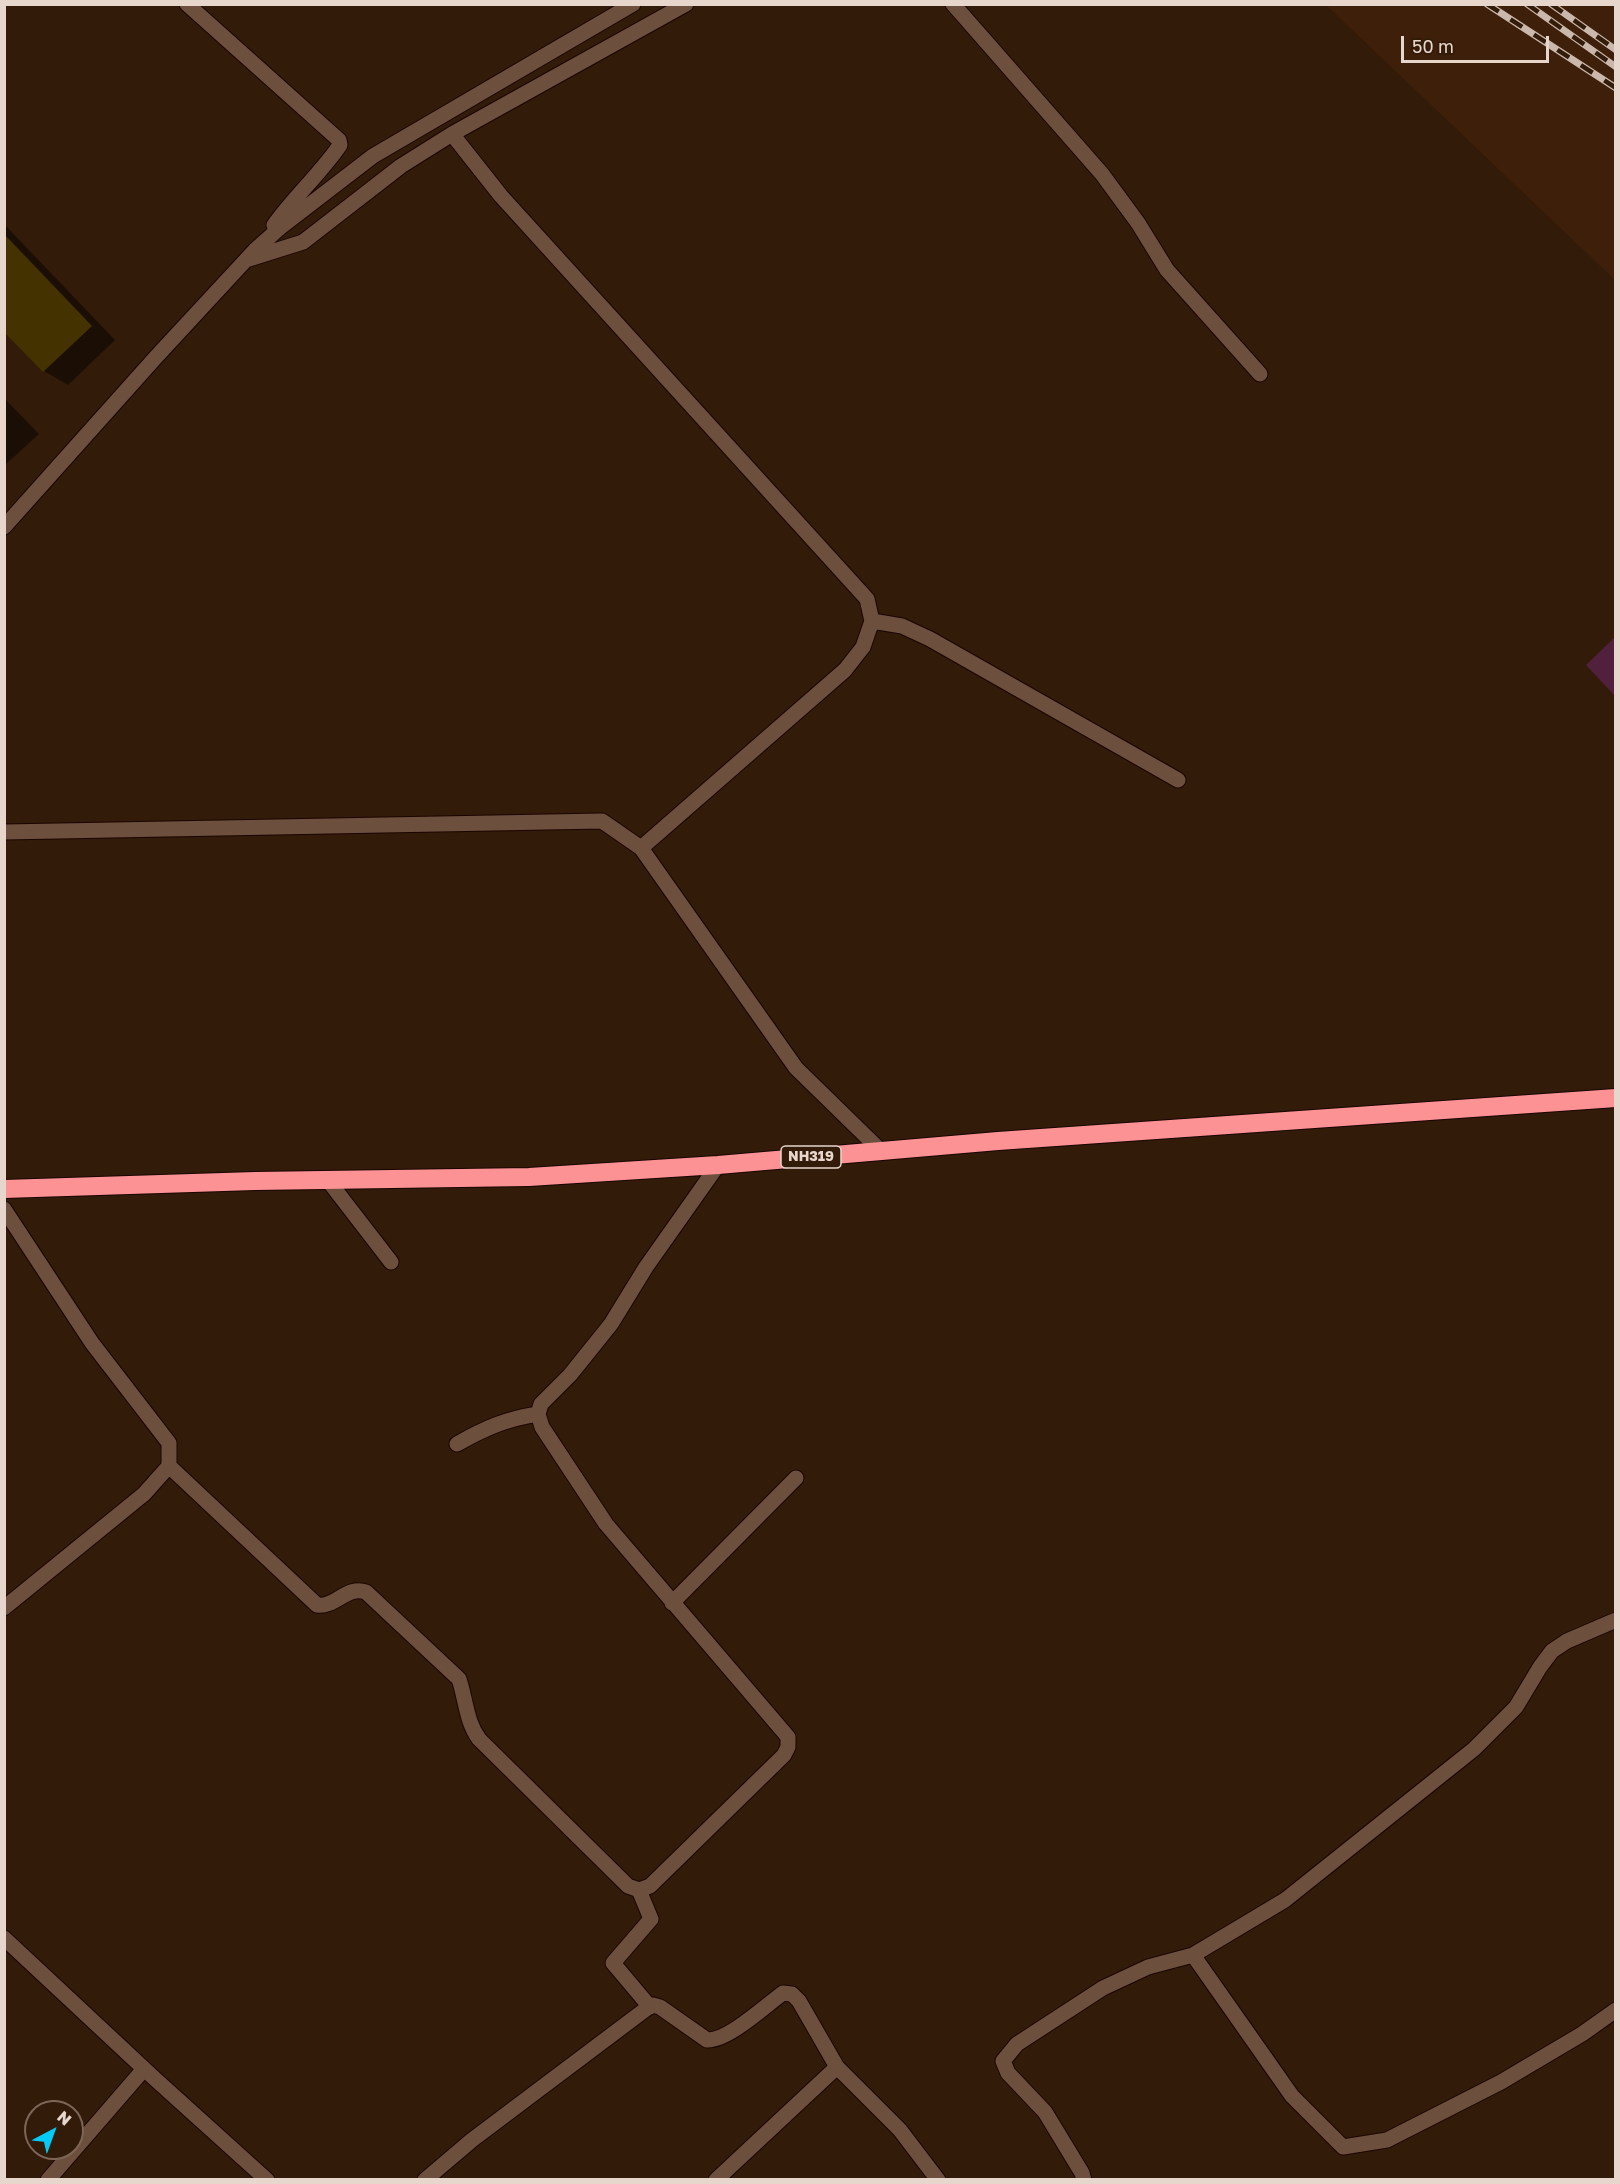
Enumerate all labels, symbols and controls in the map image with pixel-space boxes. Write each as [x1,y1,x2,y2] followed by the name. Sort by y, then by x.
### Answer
[1404,24,1552,62] scale bar
[1412,35,1454,57] text: 50 m
[781,1146,841,1168] road number: NH319
[24,2100,84,2160] north arrow
[53,2106,76,2129] text: N

